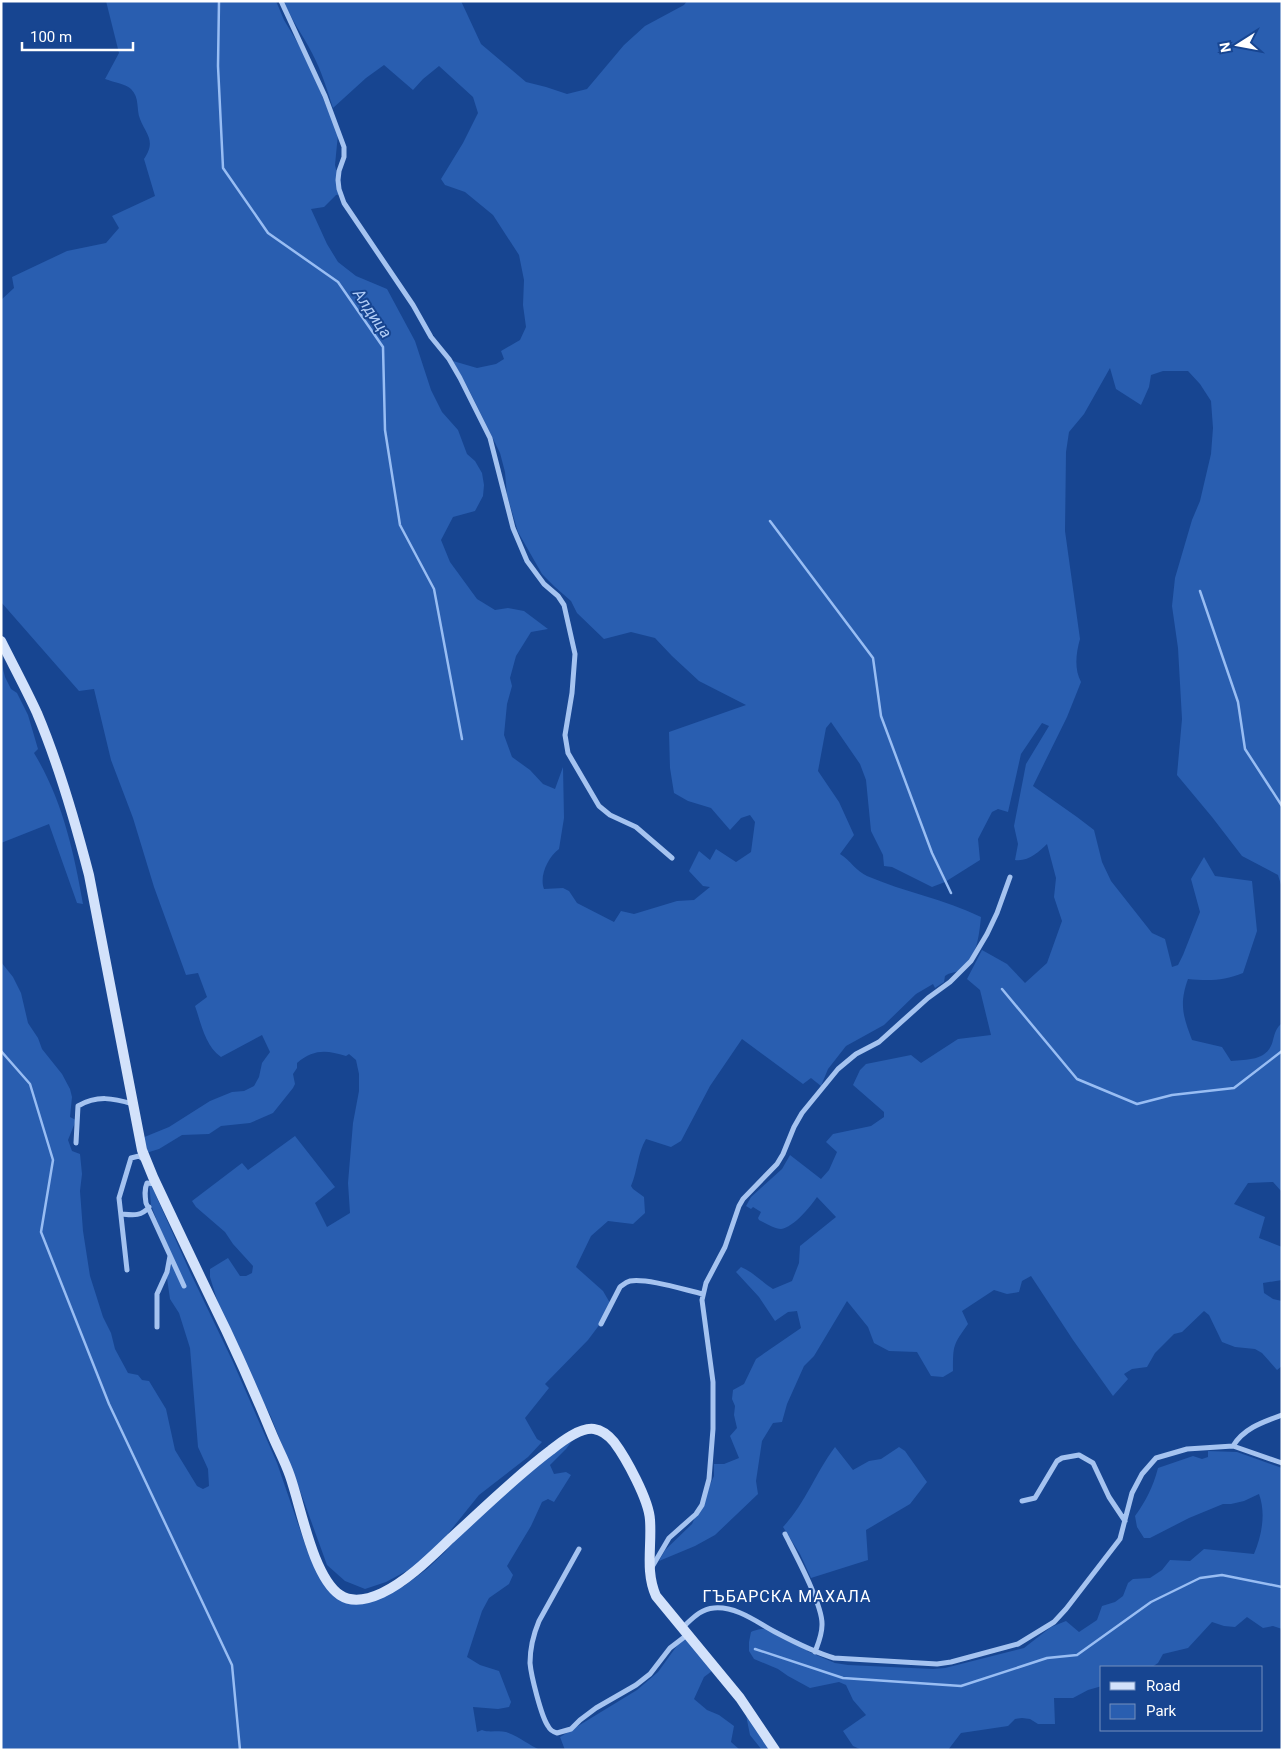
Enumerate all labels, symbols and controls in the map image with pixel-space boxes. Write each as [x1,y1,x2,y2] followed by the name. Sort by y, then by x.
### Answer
[22,20,134,52] scale bar
[1213,20,1263,70] north arrow
[30,28,72,46] text: 100 m
[1216,41,1234,54] text: N
[349,284,396,341] water label: Алдица
[703,1587,871,1606] district label: ГЪБАРСКА МАХАЛА
[1100,1666,1263,1731] legend
[1146,1677,1180,1695] text: Road
[1146,1702,1177,1720] text: Park

